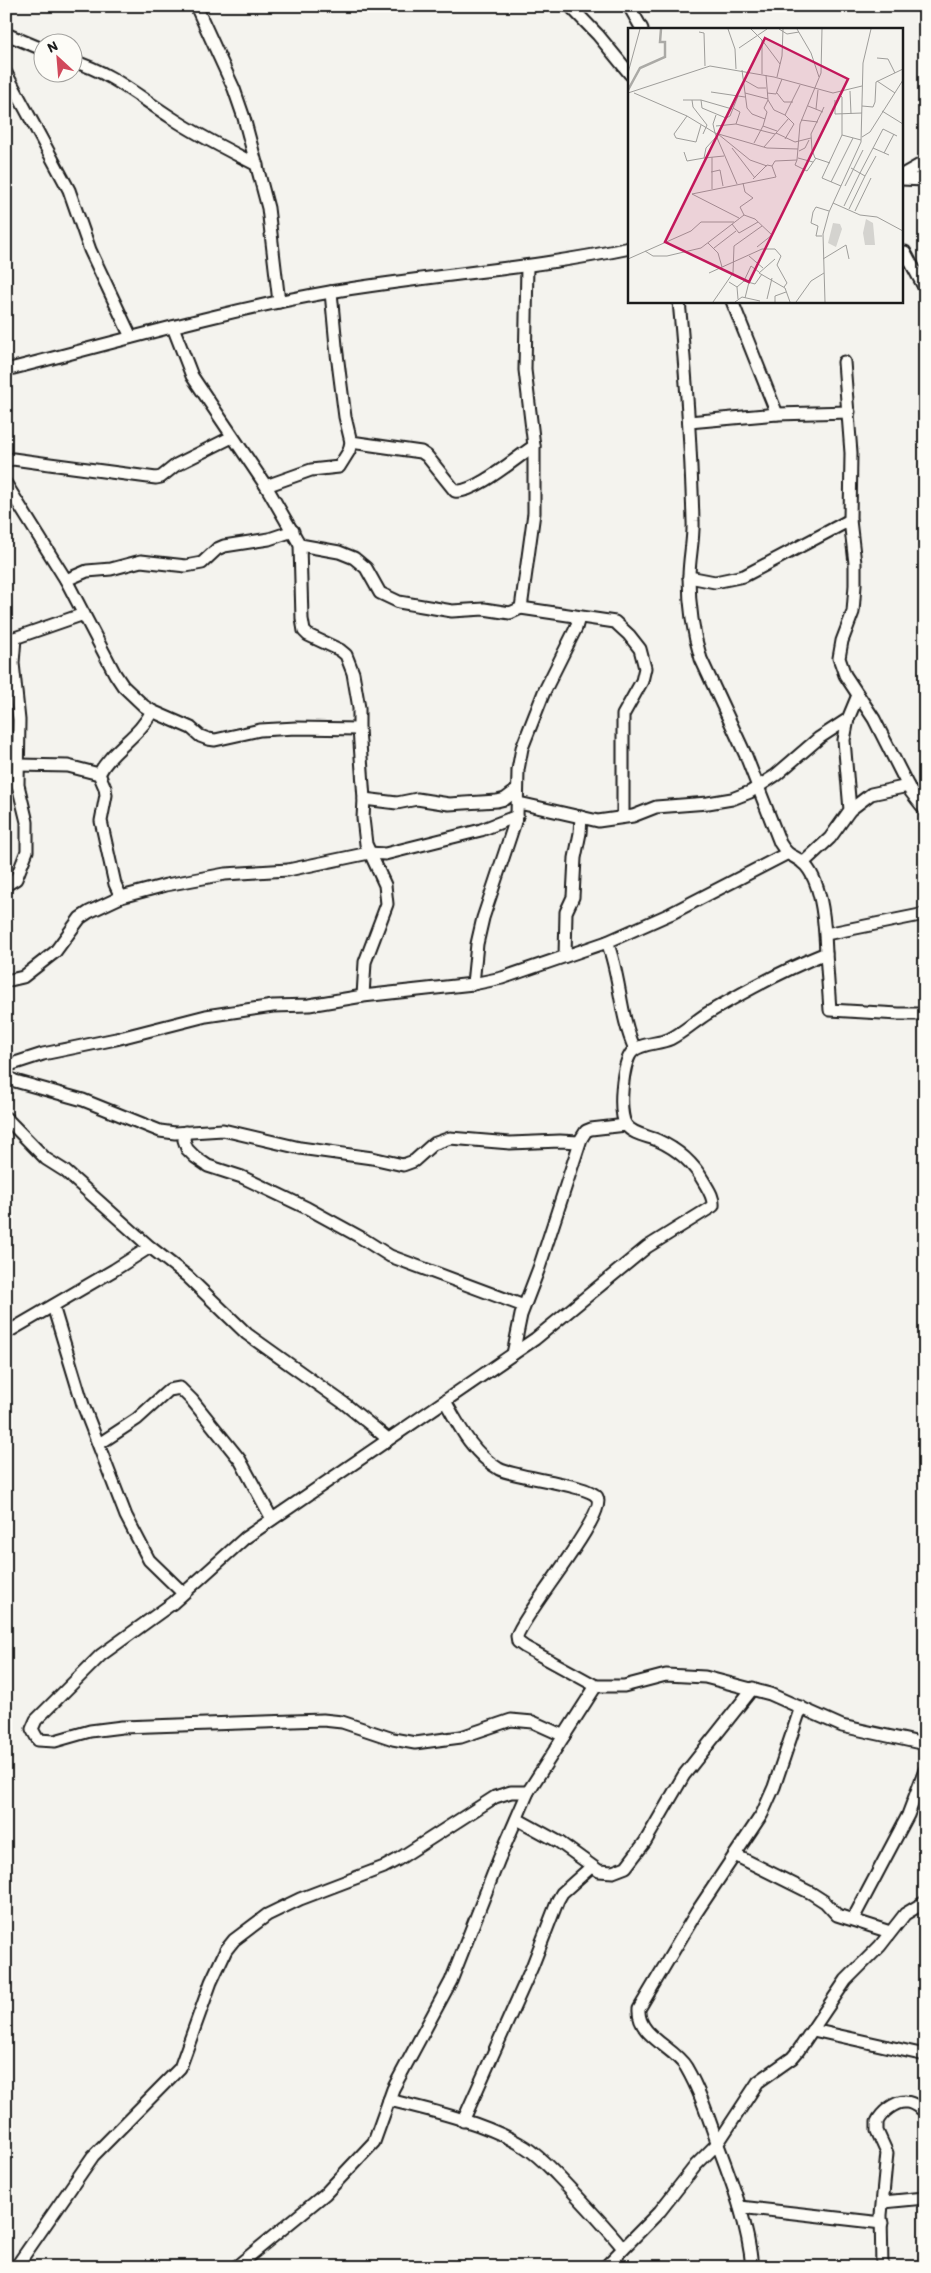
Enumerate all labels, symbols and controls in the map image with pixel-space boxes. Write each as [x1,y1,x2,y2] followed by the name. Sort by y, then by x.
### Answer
[628,28,904,302] inset map
[32,32,82,82] north arrow
[45,37,60,56] text: N

